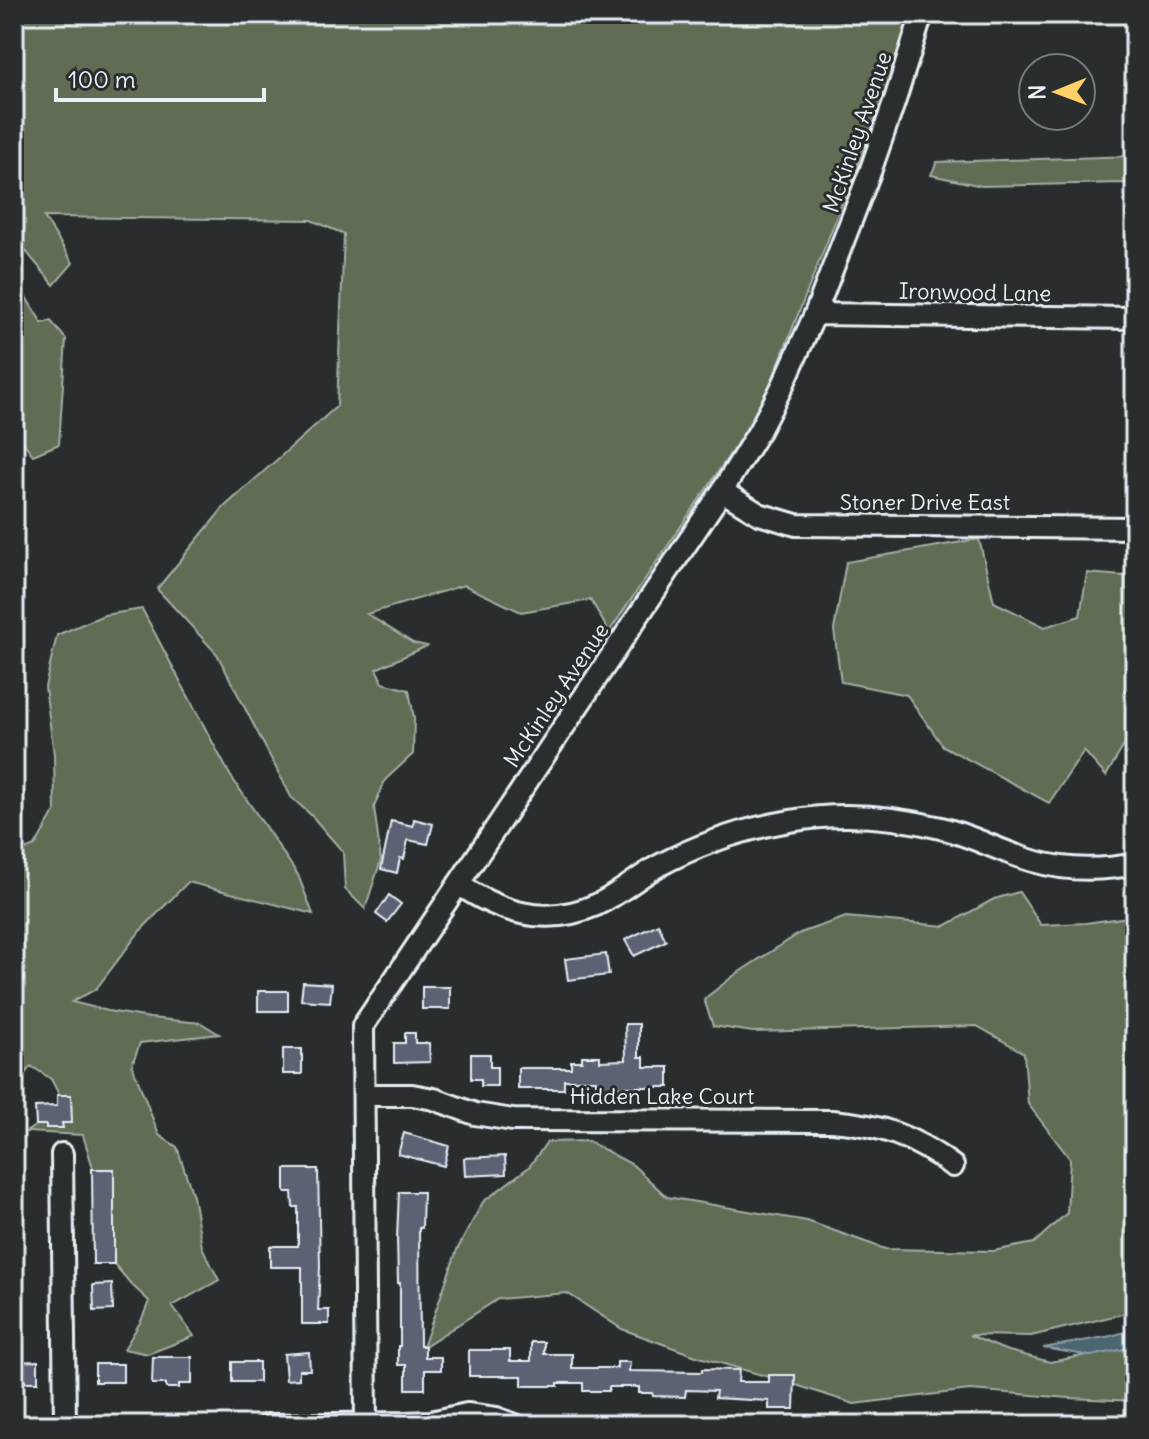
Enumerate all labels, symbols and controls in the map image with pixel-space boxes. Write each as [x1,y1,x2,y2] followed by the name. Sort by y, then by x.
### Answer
[816,48,898,216] street label: McKinley Avenue
[56,52,264,102] scale bar
[1017,52,1097,132] north arrow
[68,64,136,94] text: 100 m
[1023,85,1051,100] text: N
[899,277,1051,307] street label: Ironwood Lane
[840,488,1010,516] street label: Stoner Drive East
[497,617,615,773] street label: McKinley Avenue
[570,1082,754,1110] street label: Hidden Lake Court

